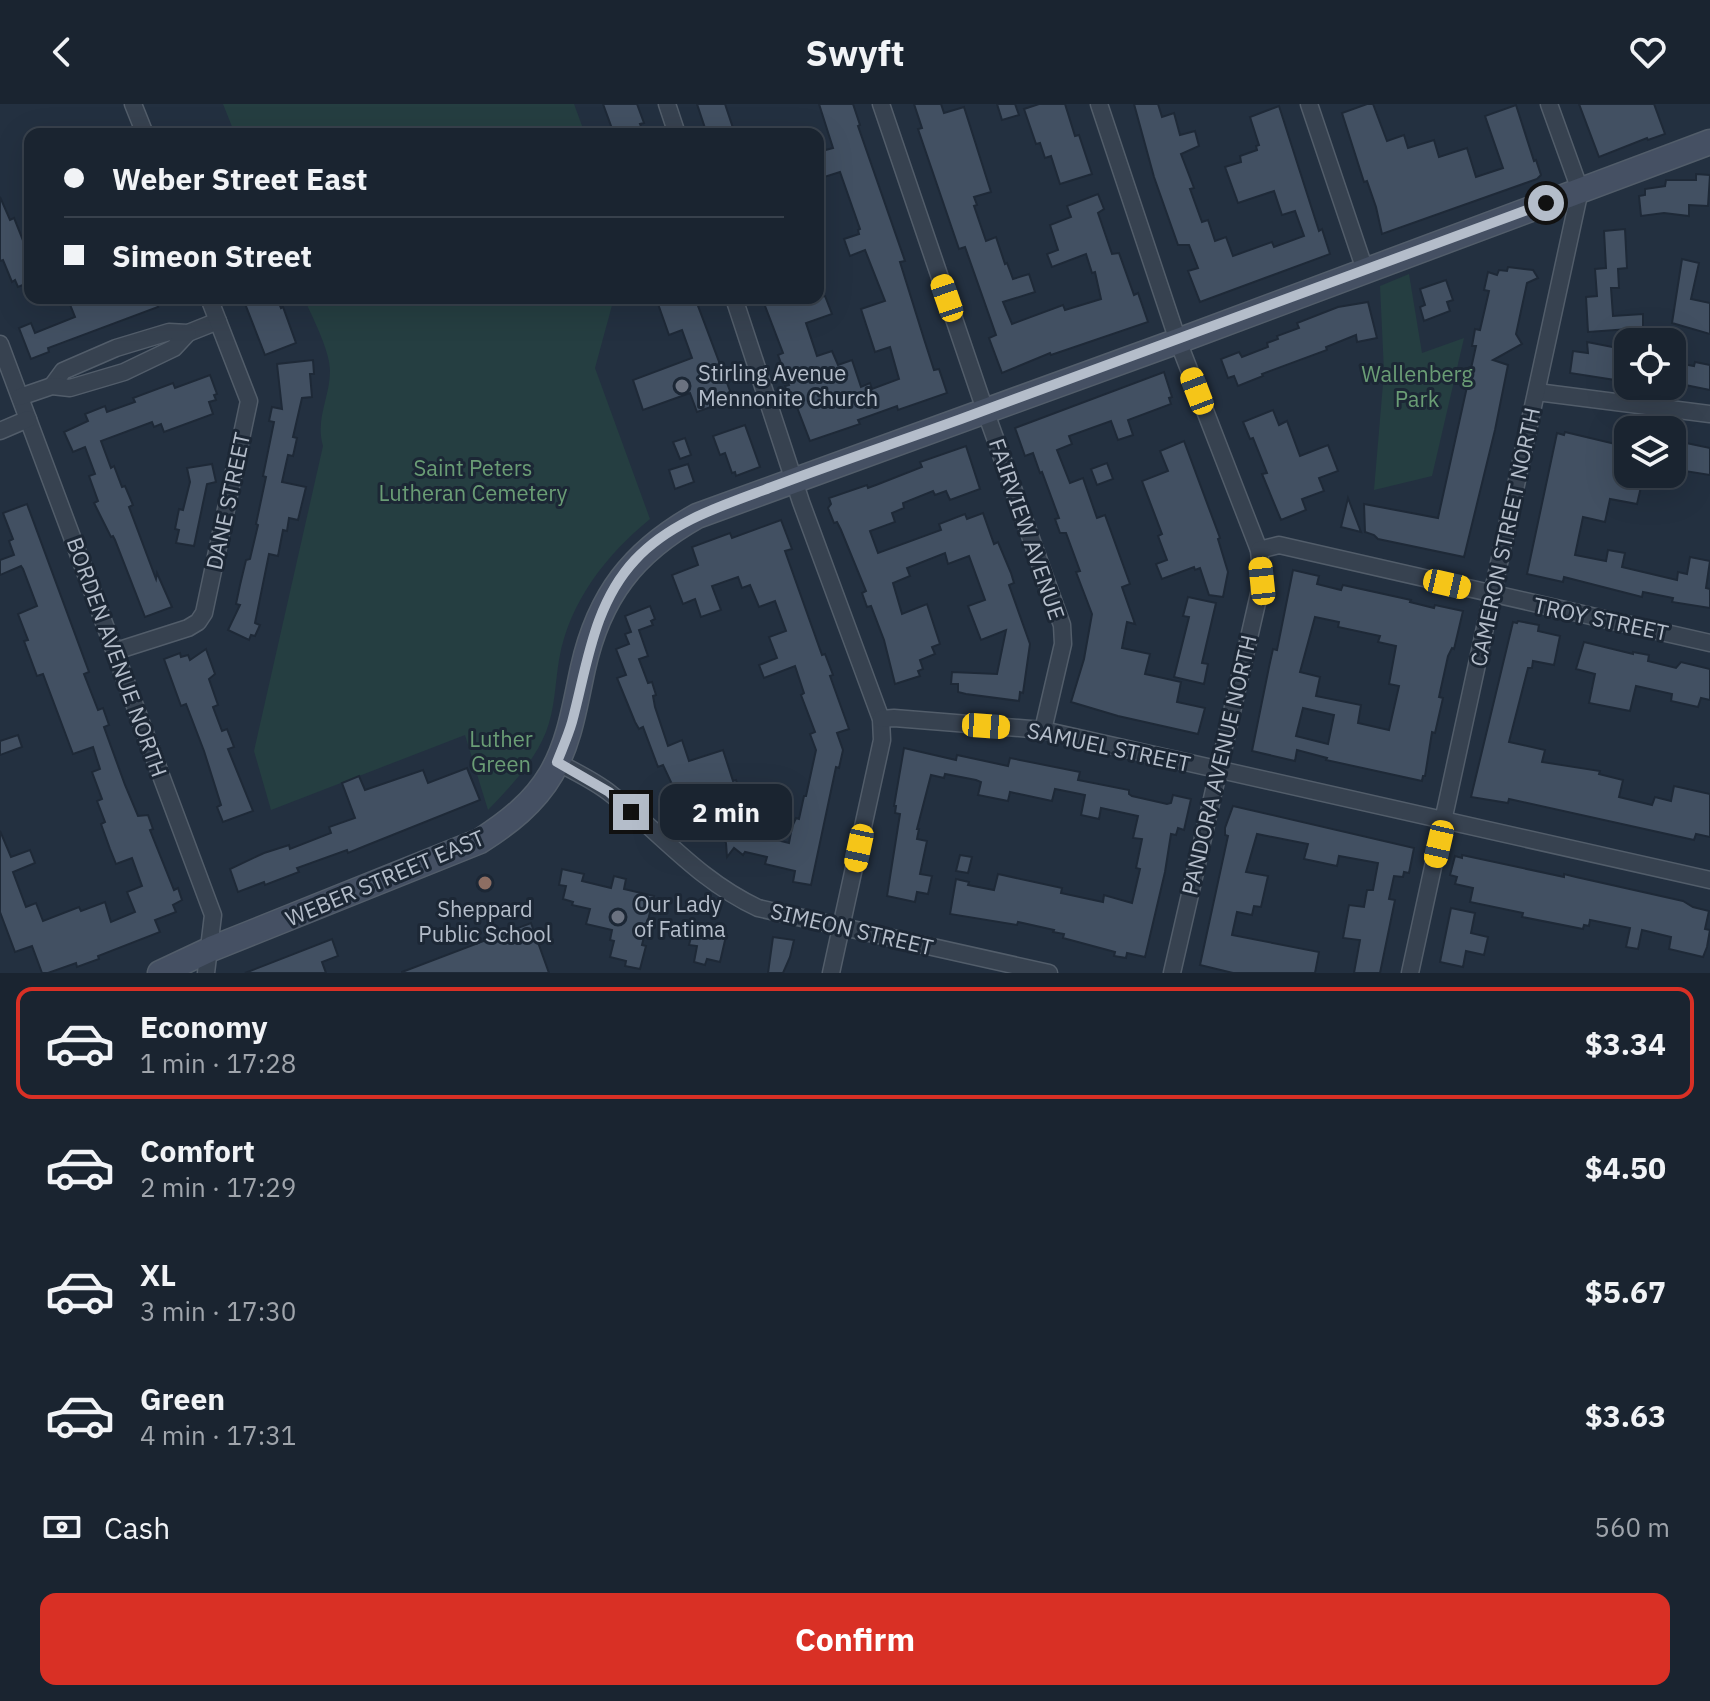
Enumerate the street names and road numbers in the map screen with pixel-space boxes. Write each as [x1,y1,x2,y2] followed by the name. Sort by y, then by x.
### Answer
[1463,405,1546,669] street label: CAMERON STREET NORTH
[199,429,256,572] street label: DANE STREET
[983,434,1072,624] street label: FAIRVIEW AVENUE
[61,533,174,781] street label: BORDEN AVENUE NORTH
[1531,590,1672,647] street label: TROY STREET
[1174,632,1263,898] street label: PANDORA AVENUE NORTH
[1025,715,1194,778] street label: SAMUEL STREET
[281,822,489,933] street label: WEBER STREET EAST
[768,896,937,961] street label: SIMEON STREET

